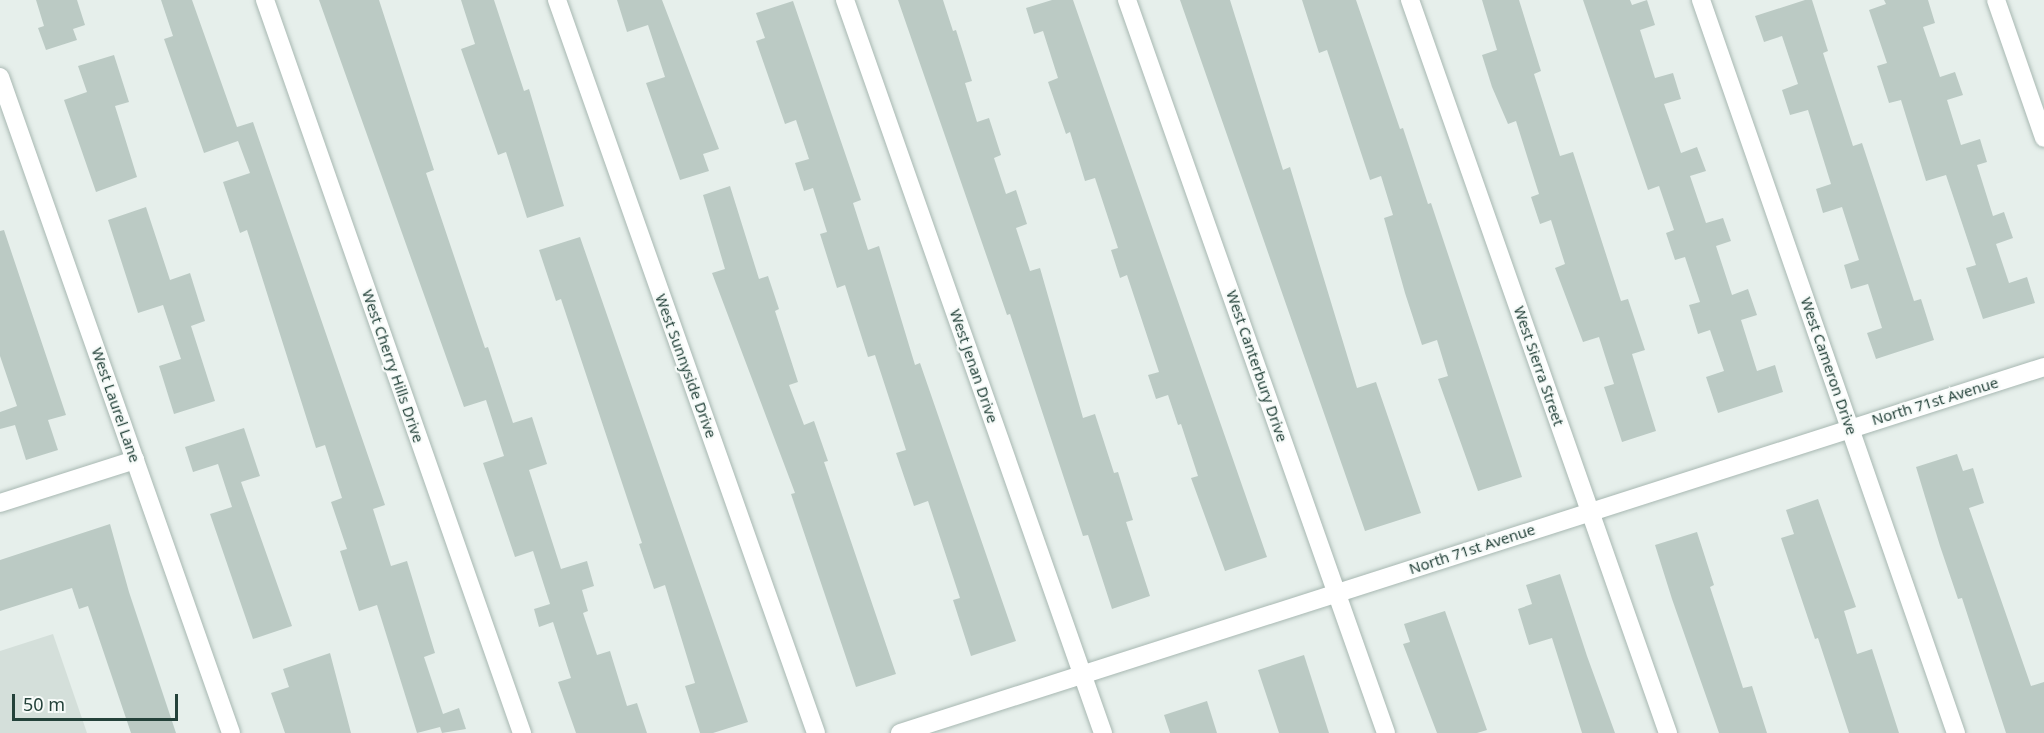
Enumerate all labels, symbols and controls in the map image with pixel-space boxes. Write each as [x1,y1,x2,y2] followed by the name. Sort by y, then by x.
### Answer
[358,287,428,445] street label: West Cherry Hills Drive
[1223,288,1291,444] street label: West Canterbury Drive
[652,291,720,441] street label: West Sunnyside Drive
[1797,295,1861,437] street label: West Cameron Drive
[1510,304,1568,428] street label: West Sierra Street
[946,307,1002,425] street label: West Jenan Drive
[88,345,144,465] street label: West Laurel Lane
[1869,373,2001,429] street label: North 71st Avenue
[1407,520,1537,578] street label: North 71st Avenue
[15,682,182,720] scale bar
[23,692,65,716] text: 50 m

